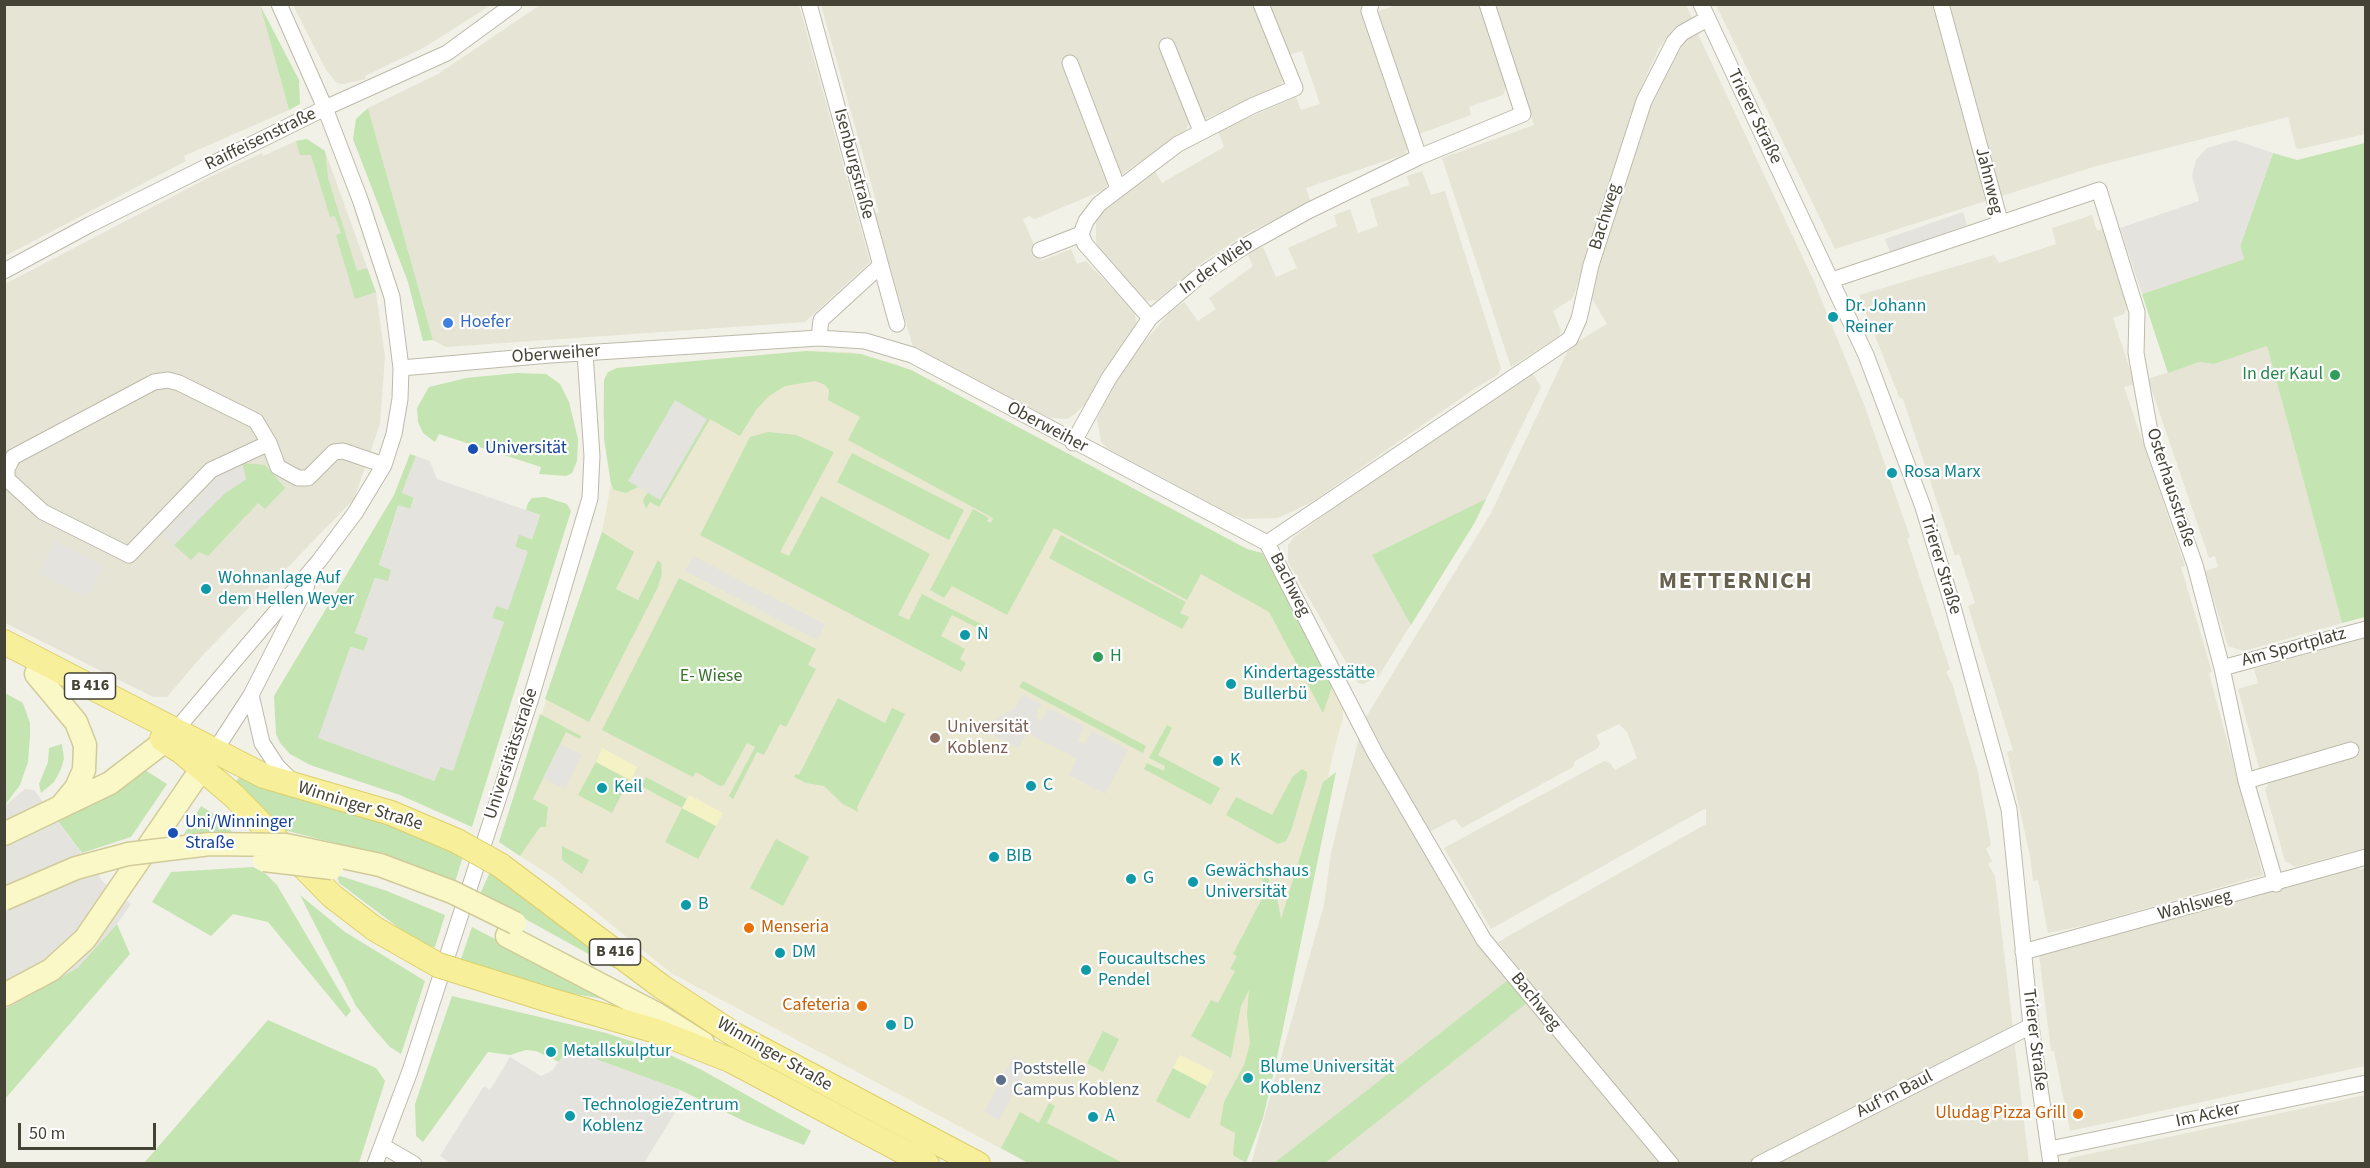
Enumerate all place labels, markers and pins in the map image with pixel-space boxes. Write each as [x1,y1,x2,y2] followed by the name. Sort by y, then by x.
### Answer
[1845,296,1926,338] place label: Dr. Johann Reiner
[1826,310,1840,324] marker: Dr. Johann Reiner
[460,312,511,334] place label: Hoefer
[441,316,455,330] marker: Hoefer
[2242,364,2323,386] place label: In der Kaul
[2328,368,2342,382] marker: In der Kaul
[485,438,567,460] place label: Universität
[466,442,480,456] marker: Universität
[1904,462,1980,484] place label: Rosa Marx
[1885,466,1899,480] marker: Rosa Marx
[218,568,354,610] place label: Wohnanlage Auf dem Hellen Weyer
[199,582,213,596] marker: Wohnanlage Auf dem Hellen Weyer
[977,624,989,646] place label: N
[958,628,972,642] marker: N
[1110,646,1122,668] place label: H
[1091,650,1105,664] marker: H
[1243,663,1375,706] place label: Kindertagesstätte Bullerbü
[1224,677,1238,691] marker: Kindertagesstätte Bullerbü
[947,717,1029,760] place label: Universität Koblenz
[928,731,942,745] marker: Universität Koblenz
[1230,750,1240,772] place label: K
[1211,754,1225,768] marker: K
[1043,775,1053,797] place label: C
[614,777,642,799] place label: Keil
[1024,779,1038,793] marker: C
[595,781,609,795] marker: Keil
[185,812,294,854] place label: Uni/Winninger Straße
[166,826,180,840] marker: Uni/Winninger Straße
[1006,846,1032,868] place label: BIB
[987,850,1001,864] marker: BIB
[1205,861,1309,904] place label: Gewächshaus Universität
[1143,868,1154,890] place label: G
[1124,872,1138,886] marker: G
[1186,875,1200,889] marker: Gewächshaus Universität
[698,894,709,916] place label: B
[679,898,693,912] marker: B
[761,917,829,939] place label: Menseria
[742,921,756,935] marker: Menseria
[792,942,816,964] place label: DM
[773,946,787,960] marker: DM
[1098,949,1206,992] place label: Foucaultsches Pendel
[1079,963,1093,977] marker: Foucaultsches Pendel
[782,995,850,1017] place label: Cafeteria
[855,999,869,1013] marker: Cafeteria
[903,1014,914,1036] place label: D
[884,1018,898,1032] marker: D
[563,1041,671,1063] place label: Metallskulptur
[544,1045,558,1059] marker: Metallskulptur
[1260,1057,1394,1100] place label: Blume Universität Koblenz
[1013,1059,1139,1102] place label: Poststelle Campus Koblenz
[1241,1071,1255,1085] marker: Blume Universität Koblenz
[994,1073,1008,1087] marker: Poststelle Campus Koblenz
[582,1095,739,1138] place label: TechnologieZentrum Koblenz
[1935,1103,2066,1125] place label: Uludag Pizza Grill
[1105,1106,1115,1128] place label: A
[2071,1107,2085,1121] marker: Uludag Pizza Grill
[563,1109,577,1123] marker: TechnologieZentrum Koblenz
[1086,1110,1100,1124] marker: A

